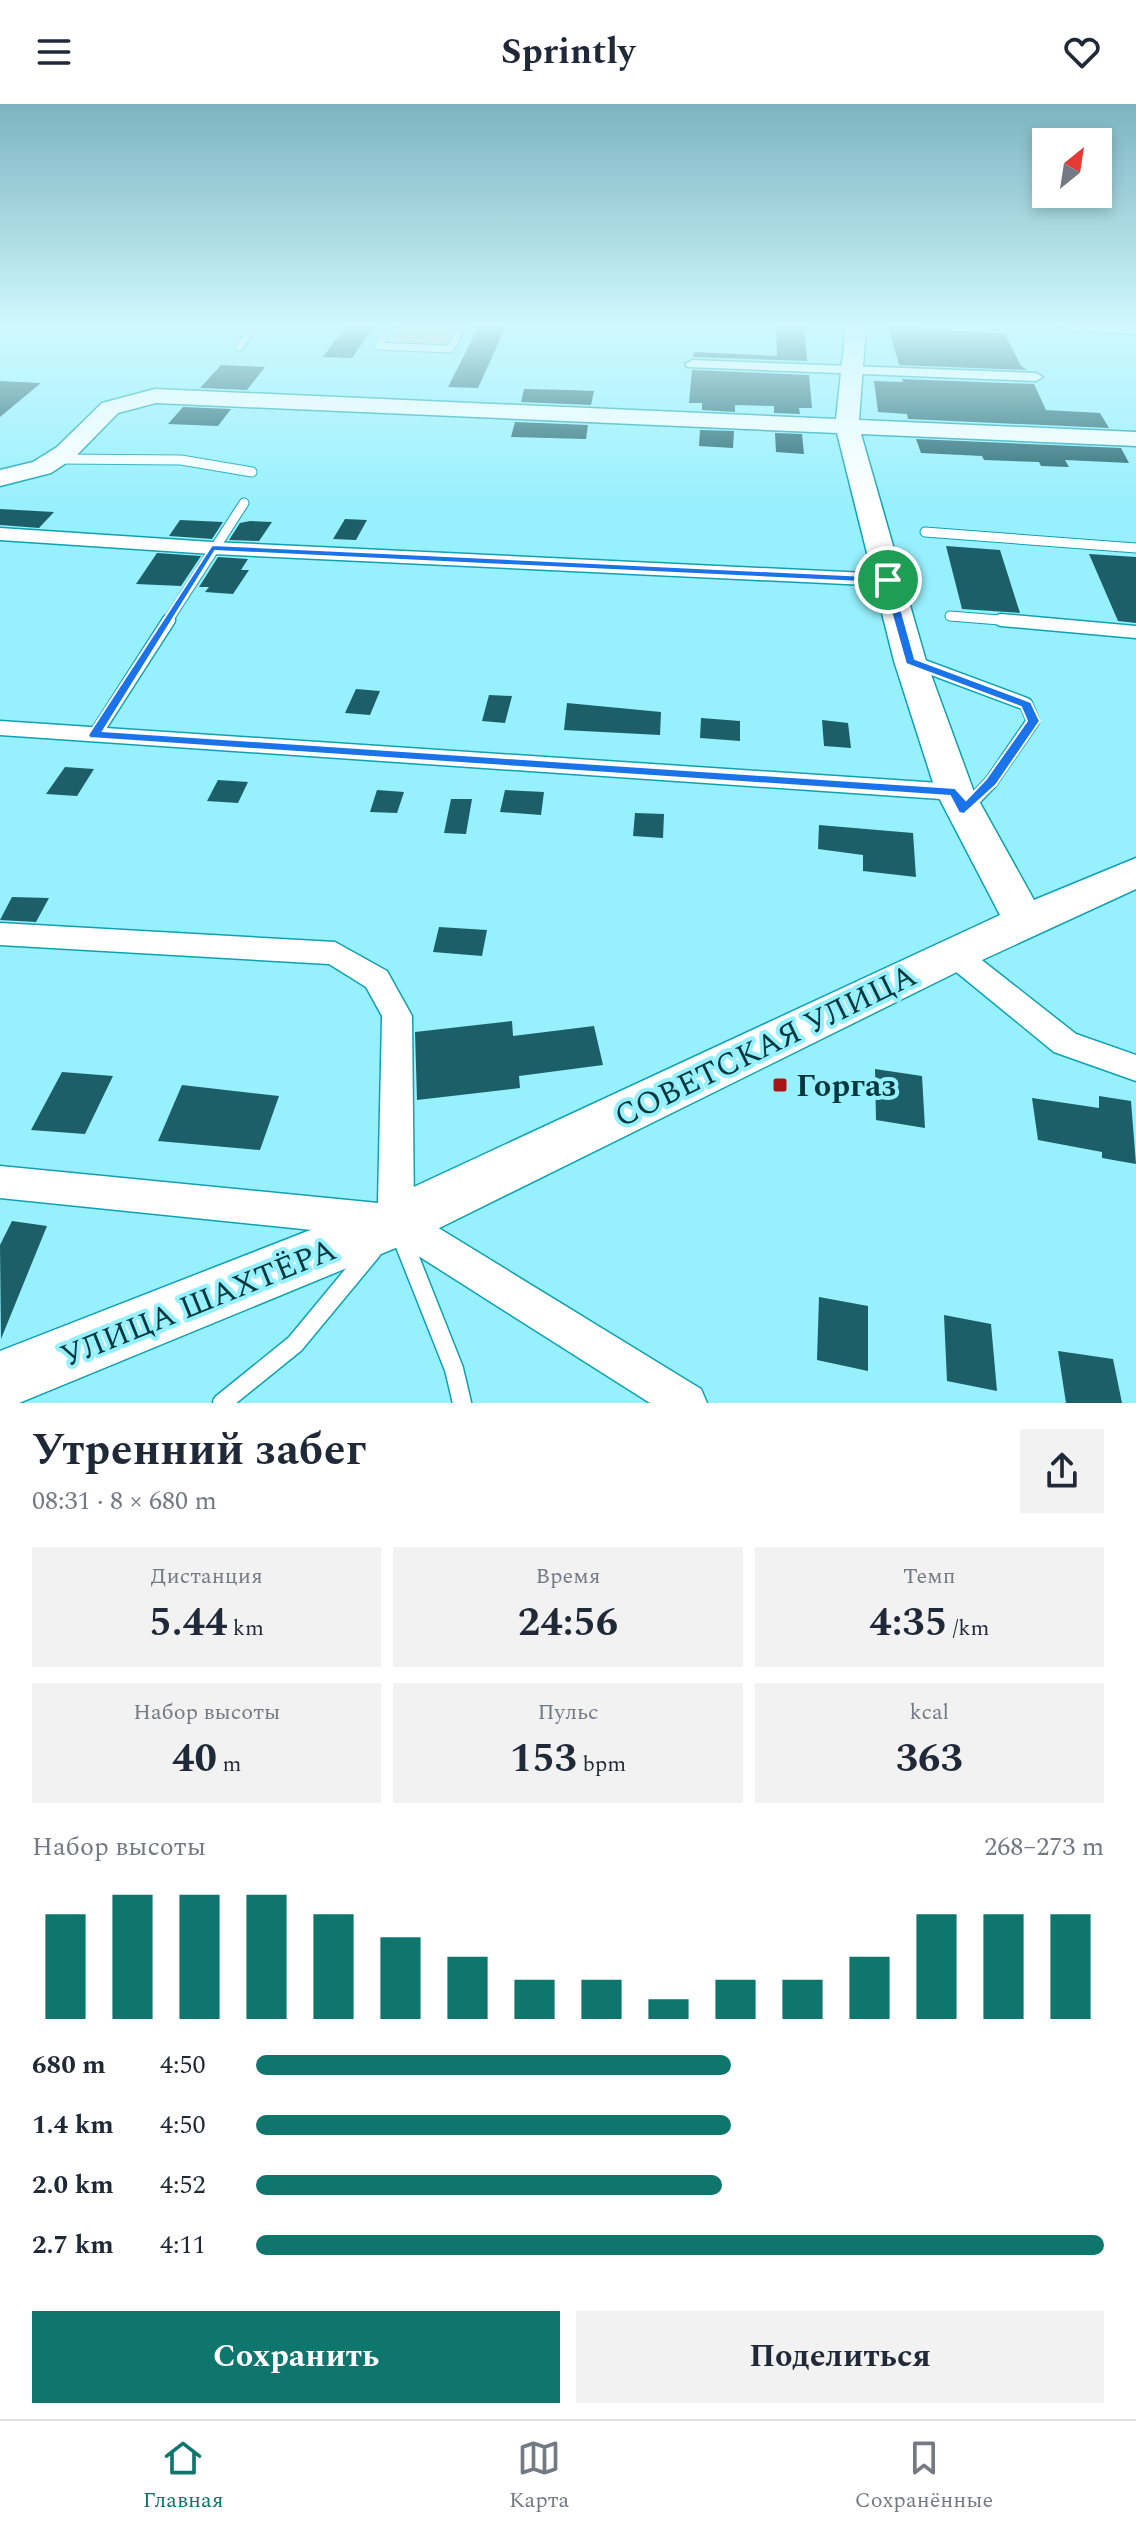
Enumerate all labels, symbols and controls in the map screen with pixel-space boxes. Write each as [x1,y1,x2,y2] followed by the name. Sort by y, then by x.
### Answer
[501,25,635,80] text: Sprintly
[32,30,76,74] icon: menu
[1060,30,1104,74] icon: heart
[1032,128,1112,208] north arrow
[1032,128,1112,208] map controls
[854,546,922,614] pin
[866,558,910,602] icon: arrive
[606,952,925,1141] street label: СОВЕТСКАЯ УЛИЦА
[796,1062,896,1111] place label: Горгаз
[771,1076,789,1094] marker: Горгаз
[53,1226,344,1381] street label: УЛИЦА ШАХТЁРА
[32,1417,366,1484] text: Утренний забег
[1020,1429,1104,1513] button: share
[32,1481,217,1521] text: 08:31 · 8 × 680 m
[151,1560,263,1593] text: Дистанция
[535,1560,601,1593] text: Время
[903,1560,956,1593] text: Темп
[149,1593,227,1654] text: 5.44
[518,1593,618,1654] text: 24:56
[869,1593,947,1654] text: 4:35
[227,1612,264,1645] text: km
[947,1612,989,1645] text: /km
[133,1696,280,1729] text: Набор высоты
[537,1696,599,1729] text: Пульс
[910,1696,949,1729] text: kcal
[172,1729,217,1790] text: 40
[510,1729,577,1790] text: 153
[896,1729,963,1790] text: 363
[217,1748,241,1781] text: m
[577,1748,626,1781] text: bpm
[32,1827,206,1867] text: Набор высоты
[984,1827,1104,1867] text: 268–273 m
[32,2045,106,2085] text: 680 m
[160,2045,206,2085] text: 4:50
[32,2105,114,2145] text: 1.4 km
[160,2105,206,2145] text: 4:50
[32,2165,114,2205] text: 2.0 km
[160,2165,206,2205] text: 4:52
[32,2225,114,2265] text: 2.7 km
[160,2225,206,2265] text: 4:11
[32,2311,560,2403] button: Сохранить
[576,2311,1104,2403] button: Поделиться
[143,2436,224,2517] tab: Главная
[509,2436,569,2517] tab: Карта
[855,2436,993,2517] tab: Сохранённые

